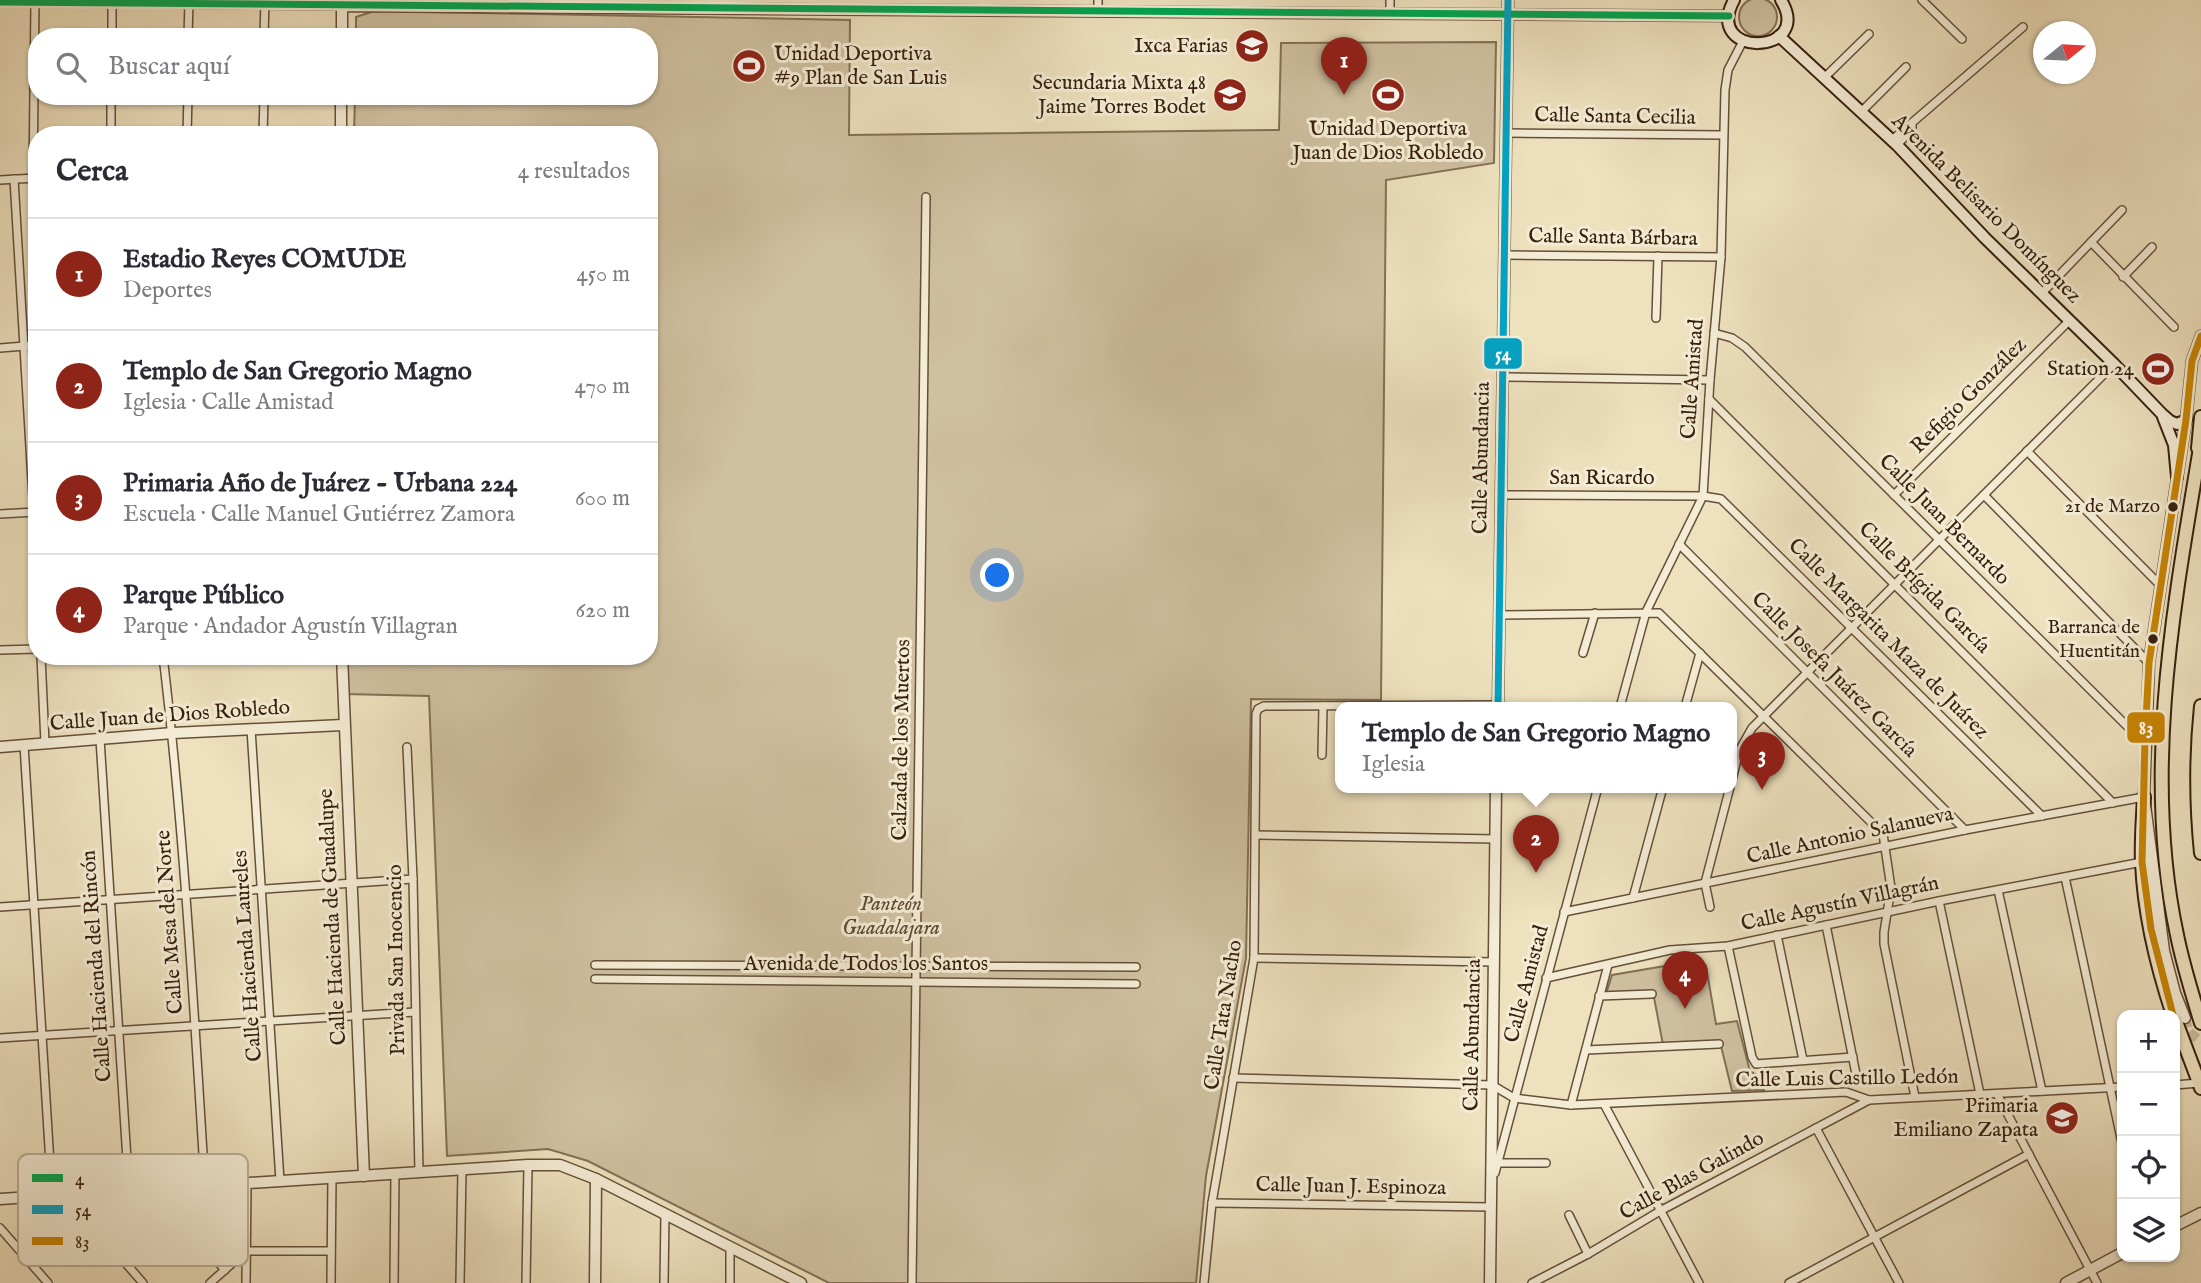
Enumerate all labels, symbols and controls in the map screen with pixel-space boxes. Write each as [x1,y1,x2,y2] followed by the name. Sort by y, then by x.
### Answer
[2033,21,2096,84] north arrow
[1233,27,1271,65] school or university icon: Ixca Farias
[28,28,658,105] search box
[1134,33,1228,60] place label: Ixca Farias
[1321,37,1367,95] pin: 1
[774,41,947,92] place label: Unidad Deportiva #9 Plan de San Luis
[730,47,768,85] sports icon: Unidad Deportiva #9 Plan de San Luis
[52,48,90,86] icon: search
[108,50,230,83] text: Buscar aquí
[1032,70,1206,121] place label: Secundaria Mixta 48 Jaime Torres Bodet
[1211,76,1249,114] school or university icon: Secundaria Mixta 48 Jaime Torres Bodet
[1369,76,1407,114] sports icon: Unidad Deportiva Juan de Dios Robledo
[1534,102,1697,132] street label: Calle Santa Cecilia
[1885,108,2087,310] street label: Avenida Belisario Domínguez
[1291,116,1483,167] place label: Unidad Deportiva Juan de Dios Robledo
[56,153,128,191] text: Cerca
[518,157,630,186] text: 4 resultados
[1528,223,1699,253] street label: Calle Santa Bárbara
[123,243,406,276] text: Estadio Reyes COMUDE
[75,260,83,289] text: 1
[576,260,630,289] text: 450 m
[123,276,212,305] text: Deportes
[1675,317,1711,440] street label: Calle Amistad
[1905,332,2033,460] street label: Refigio González
[1483,337,1523,370] line badge: 54
[1495,343,1512,367] text: 54
[2139,350,2177,388] sports icon: Station 24
[123,355,472,388] text: Templo de San Gregorio Magno
[2047,356,2135,383] place label: Station 24
[74,372,84,401] text: 2
[575,372,630,401] text: 470 m
[1467,381,1497,534] street label: Calle Abundancia
[123,388,334,417] text: Iglesia · Calle Amistad
[1873,449,2015,591] street label: Calle Juan Bernardo
[1549,465,1655,492] street label: San Ricardo
[123,467,517,500] text: Primaria Año de Juárez - Urbana 224
[75,484,83,513] text: 3
[575,484,630,513] text: 600 m
[2065,495,2160,519] place label: 21 de Marzo
[123,500,515,529] text: Escuela · Calle Manuel Gutiérrez Zamora
[2166,500,2180,514] marker: 21 de Marzo
[1852,516,1996,660] street label: Calle Brígida García
[1782,533,1994,745] street label: Calle Margarita Maza de Juárez
[980,558,1014,592] your location
[123,579,284,612] text: Parque Público
[1745,586,1923,764] street label: Calle Josefa Juárez García
[73,596,85,625] text: 4
[575,596,630,625] text: 620 m
[123,612,458,641] text: Parque · Andador Agustín Villagran
[2048,616,2140,664] place label: Barranca de Huentitán
[2146,632,2160,646] marker: Barranca de Huentitán
[887,639,917,841] street label: Calzada de los Muertos
[49,694,291,738] street label: Calle Juan de Dios Robledo
[1335,702,1737,793] popup
[2126,711,2166,744] line badge: 83
[1362,717,1710,750] text: Templo de San Gregorio Magno
[2139,717,2153,741] text: 83
[1739,732,1785,790] pin: 3
[1362,750,1425,779] text: Iglesia
[313,788,353,1046] street label: Calle Hacienda de Guadalupe
[1744,801,1957,871] street label: Calle Antonio Salanueva
[1513,815,1559,873] pin: 2
[150,829,190,1015] street label: Calle Mesa del Norte
[75,849,119,1083] street label: Calle Hacienda del Rincón
[227,849,269,1063] street label: Calle Hacienda Laureles
[382,864,412,1056] street label: Privada San Inocencio
[1739,870,1941,938] street label: Calle Agustín Villagrán
[842,891,940,942] park label: Panteón Guadalajara
[1498,921,1556,1046] street label: Calle Amistad
[1199,938,1249,1092] street label: Calle Tata Nacho
[743,951,988,978] street label: Avenida de Todos los Santos
[1662,951,1708,1009] pin: 4
[1458,958,1488,1111] street label: Calle Abundancia
[2117,1010,2180,1262] map controls
[2117,1010,2180,1073] button: +
[1735,1064,1959,1094] street label: Calle Luis Castillo Ledón
[2117,1073,2180,1136] button: −
[1894,1093,2039,1144] place label: Primaria Emiliano Zapata
[2043,1099,2081,1137] school or university icon: Primaria Emiliano Zapata
[1615,1125,1769,1227] street label: Calle Blas Galindo
[2117,1136,2180,1199] button: locate
[18,1154,248,1266] legend
[75,1168,85,1192] text: 4
[1255,1172,1447,1202] street label: Calle Juan J. Espinoza
[75,1199,92,1223] text: 54
[2117,1199,2180,1262] button: layers
[75,1231,90,1255] text: 83

